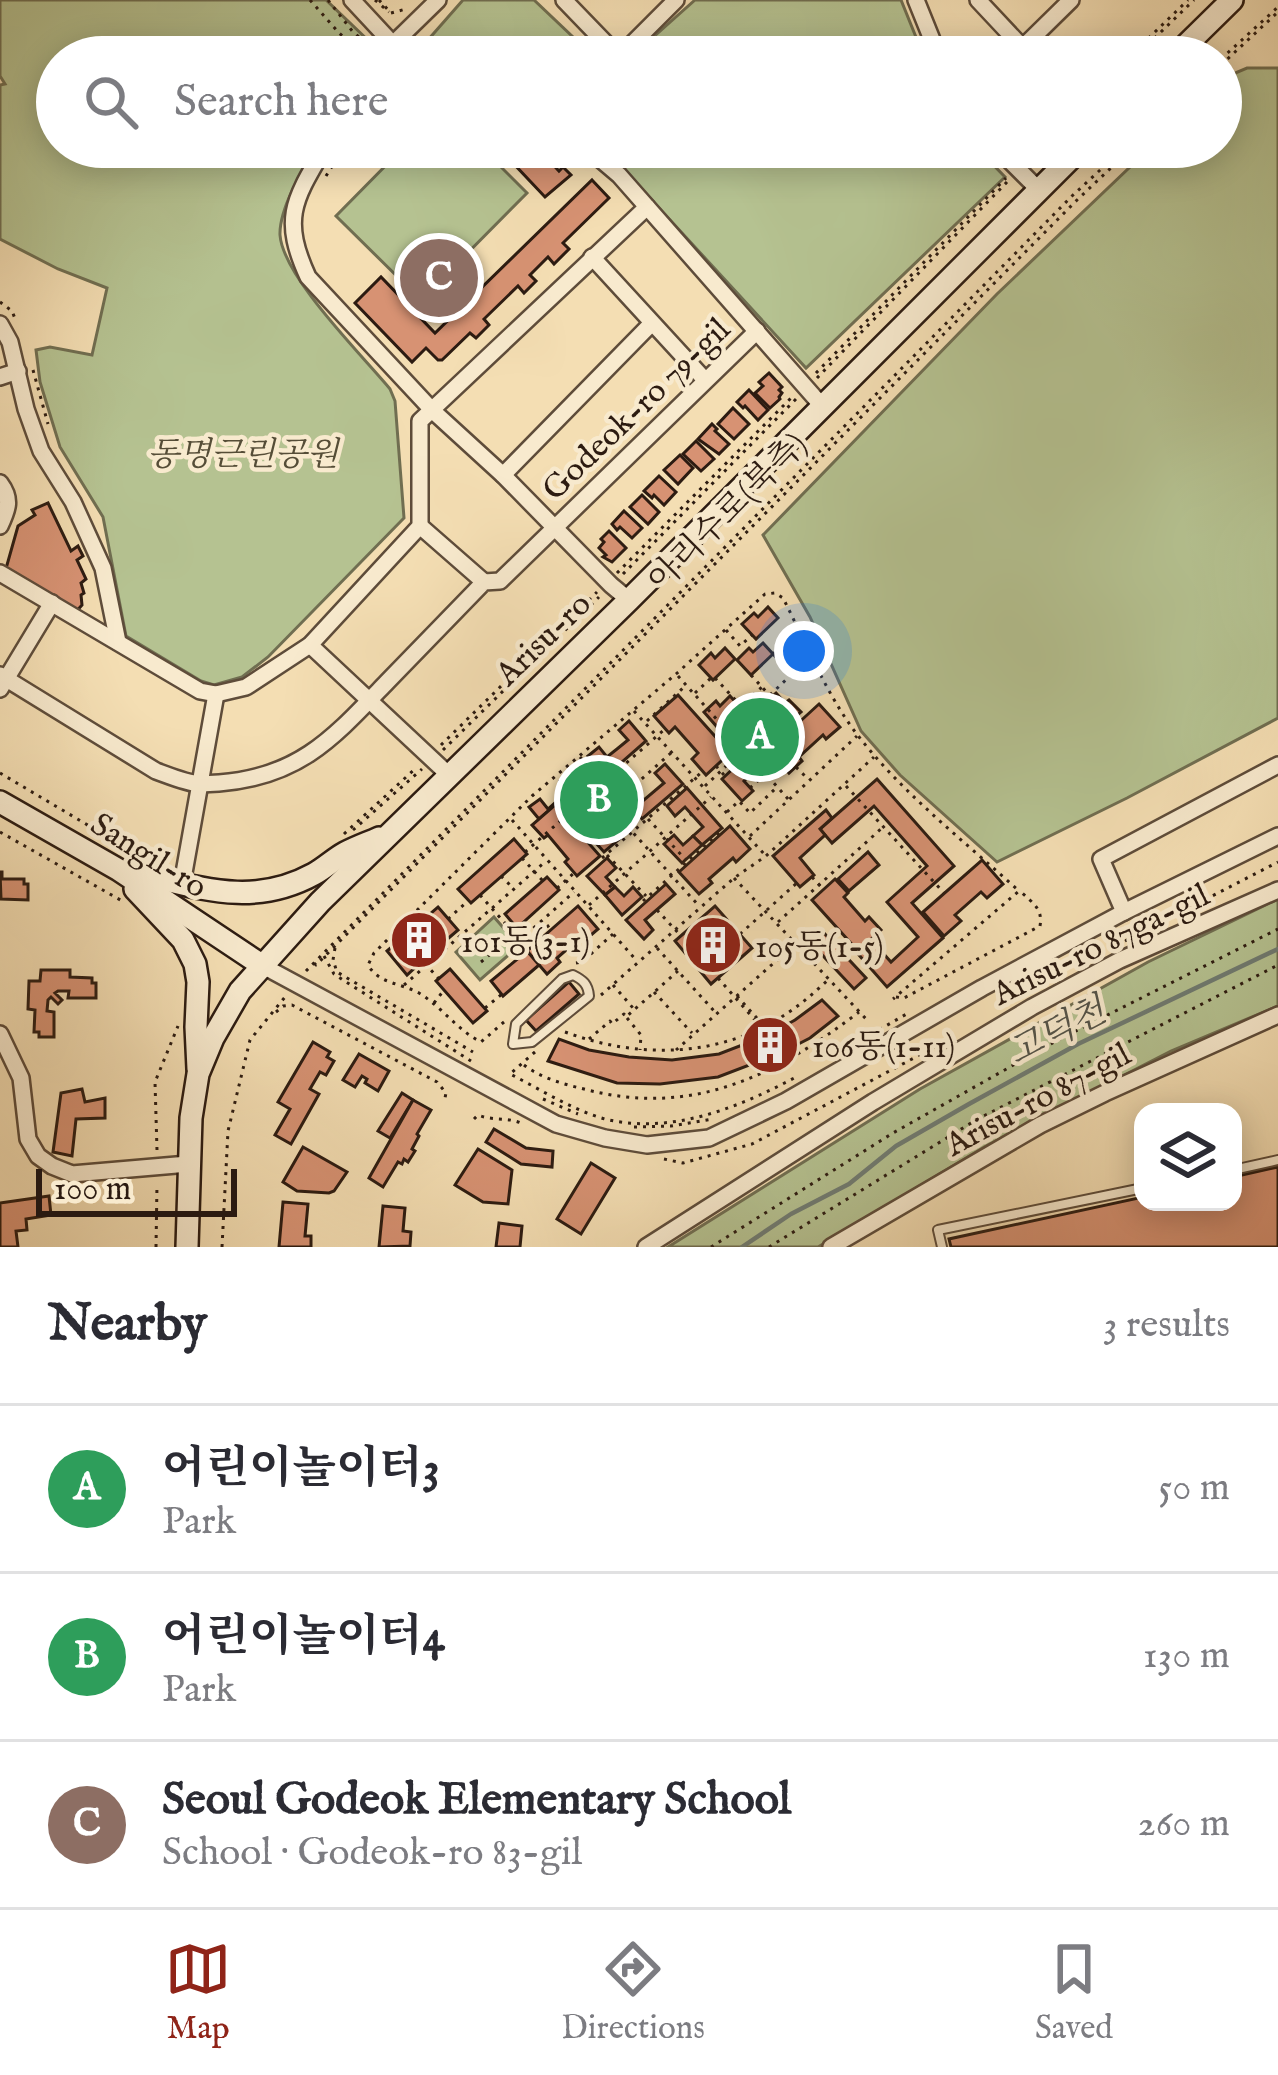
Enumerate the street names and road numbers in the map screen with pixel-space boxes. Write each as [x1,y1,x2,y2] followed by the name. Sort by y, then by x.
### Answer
[534,310,740,511] street label: Godeok-ro 79-gil
[640,425,817,602] street label: 아리수로(북측)
[487,584,601,697] street label: Arisu-ro
[82,804,215,909] street label: Sangil-ro
[985,875,1217,1017] street label: Arisu-ro 87ga-gil
[938,1034,1138,1168] street label: Arisu-ro 87-gil

